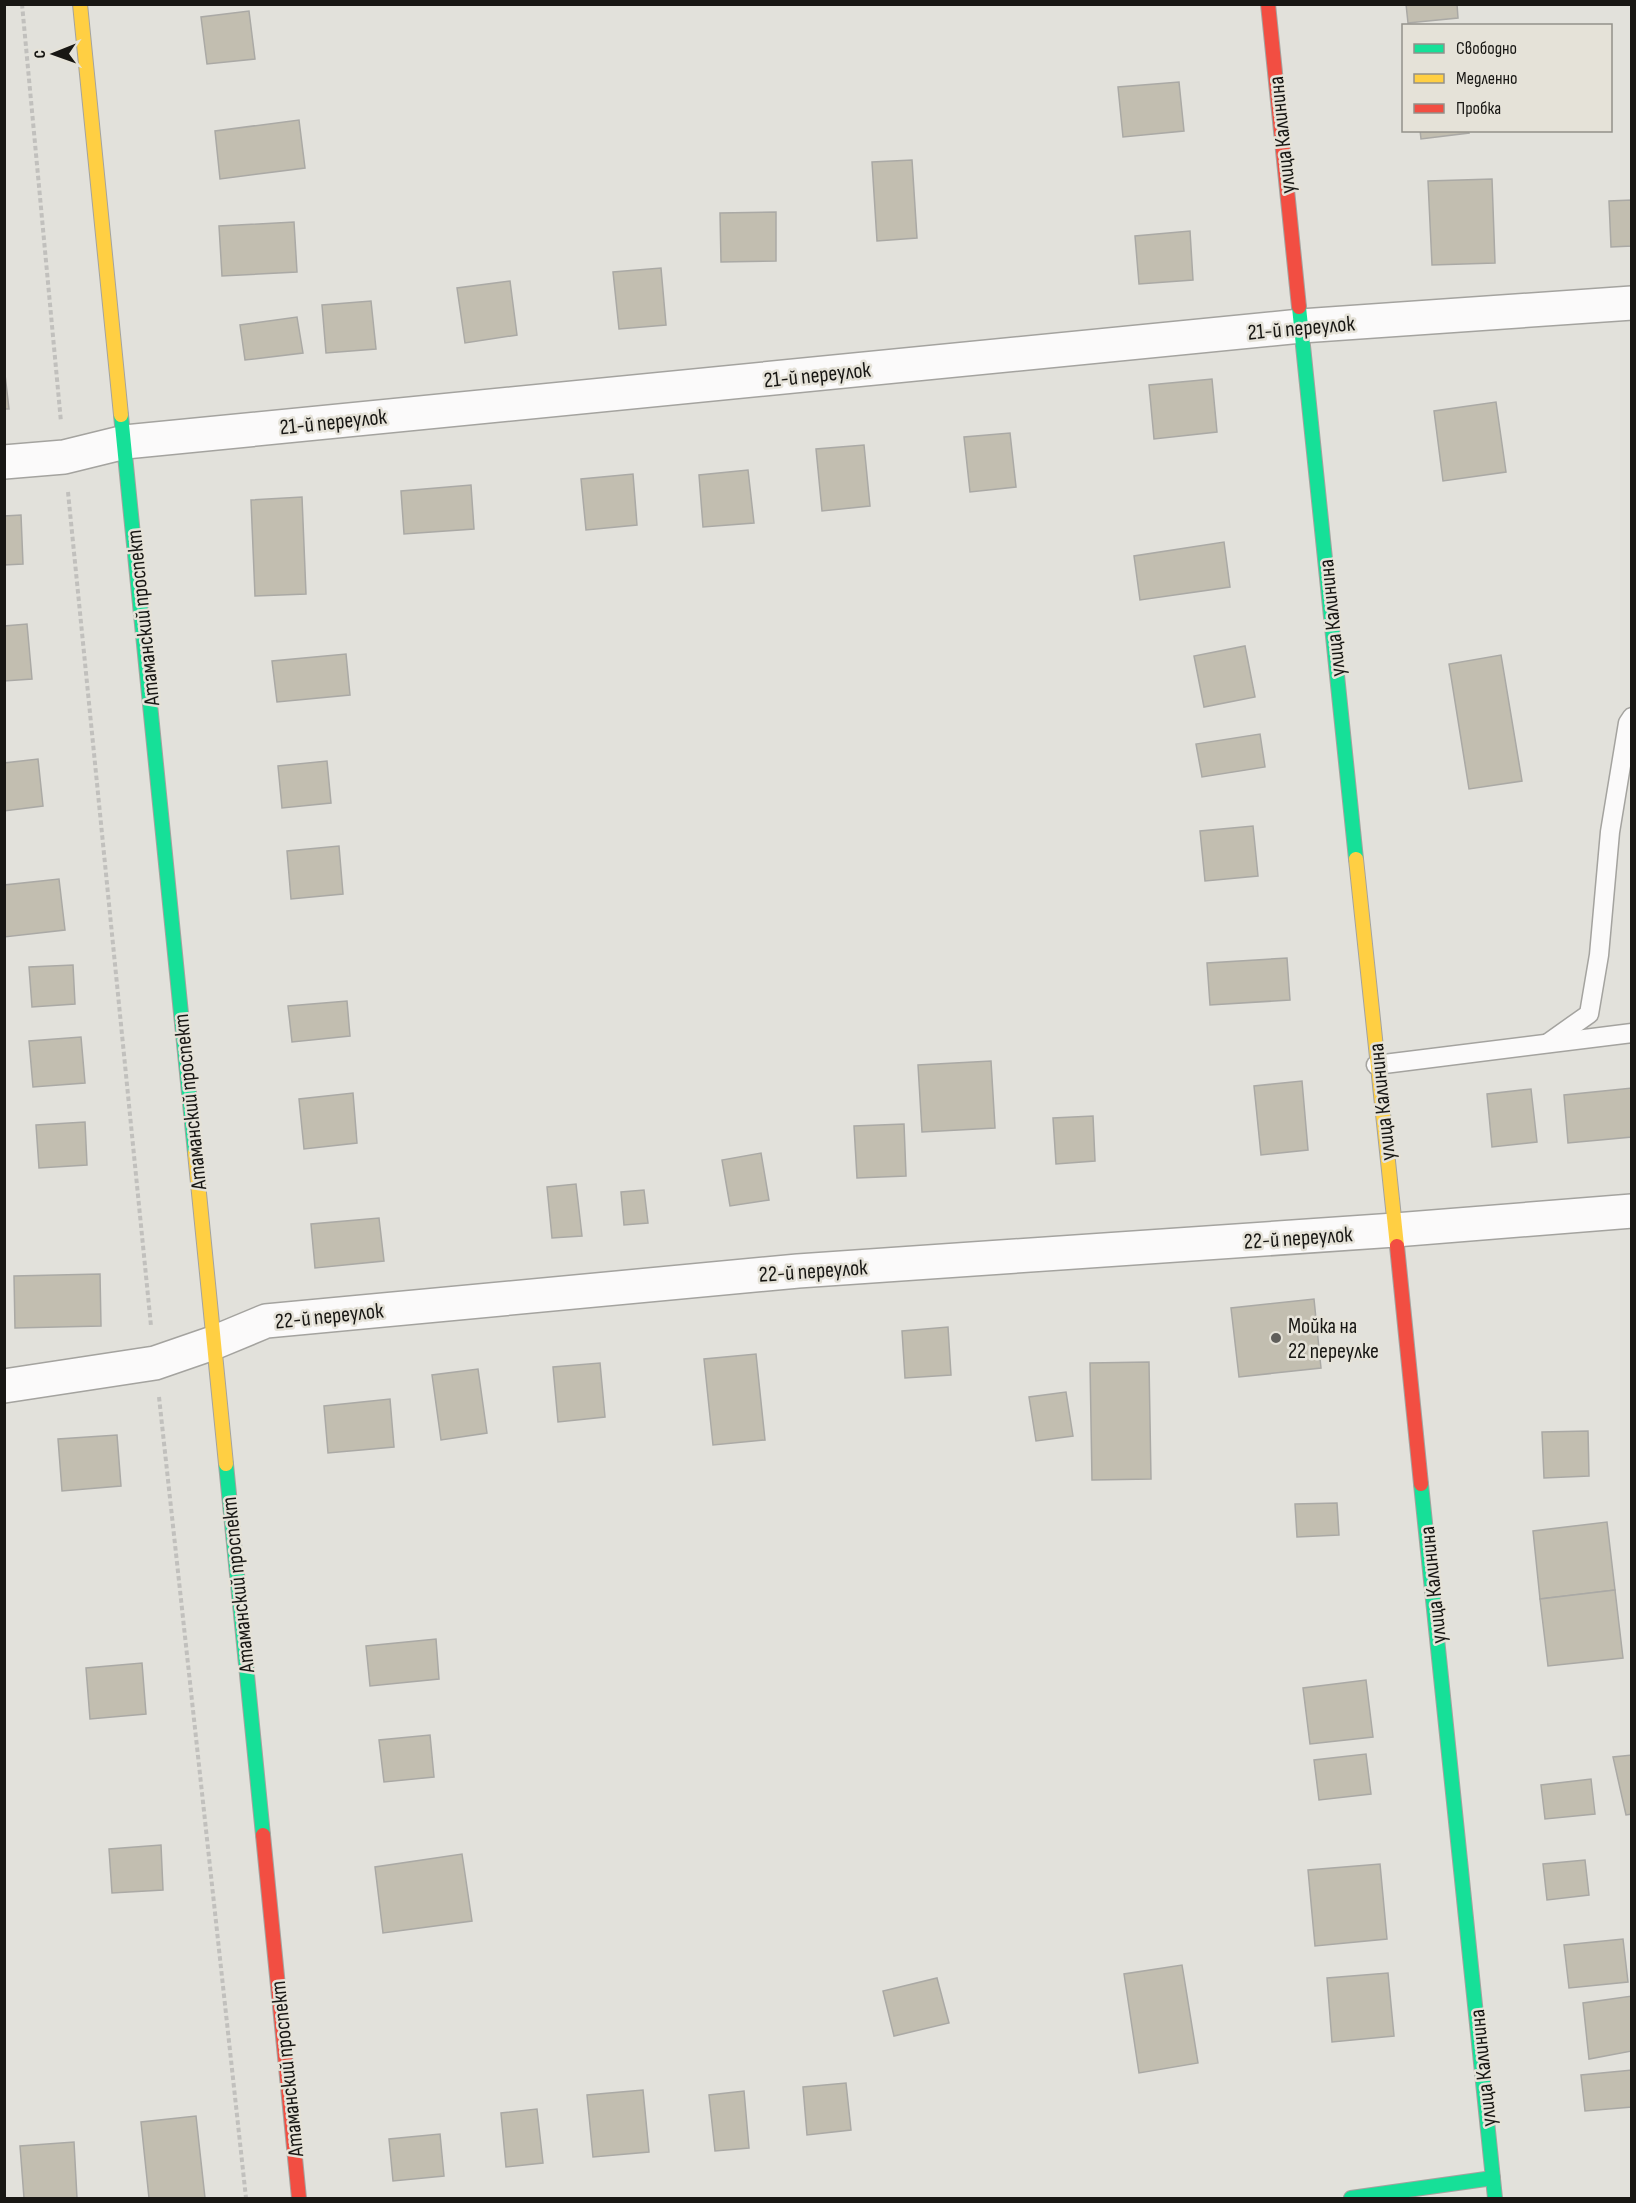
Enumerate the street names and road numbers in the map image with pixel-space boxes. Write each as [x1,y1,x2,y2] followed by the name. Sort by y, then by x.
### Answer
[1263,75,1302,195] street label: улица Калинина
[1246,310,1356,347] street label: 21-й переулок
[762,356,873,395] street label: 21-й переулок
[278,403,389,442] street label: 21-й переулок
[121,528,166,708] street label: Атаманский проспект
[1313,558,1352,678] street label: улица Калинина
[168,1012,213,1192] street label: Атаманский проспект
[1363,1042,1402,1162] street label: улица Калинина
[1243,1221,1354,1256] street label: 22-й переулок
[758,1254,869,1289] street label: 22-й переулок
[274,1297,385,1336] street label: 22-й переулок
[216,1495,261,1675] street label: Атаманский проспект
[1414,1525,1453,1645] street label: улица Калинина
[265,1979,310,2159] street label: Атаманский проспект
[1464,2008,1503,2128] street label: улица Калинина

